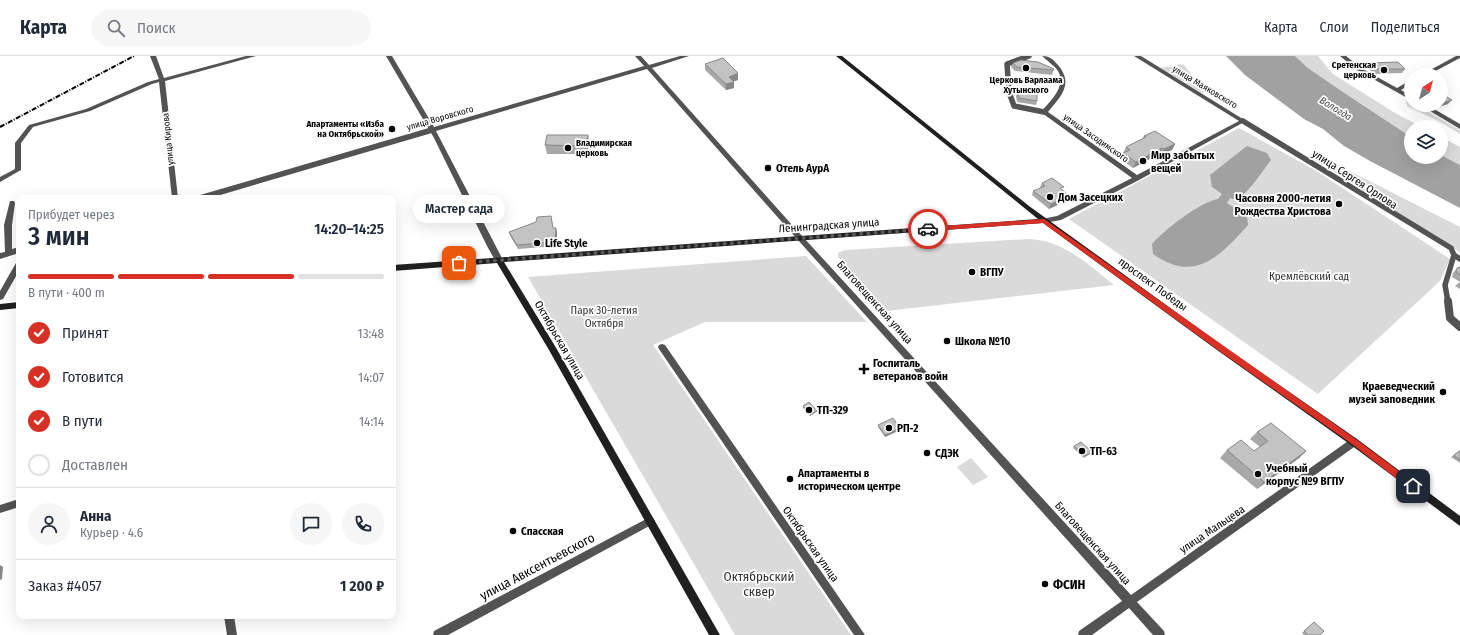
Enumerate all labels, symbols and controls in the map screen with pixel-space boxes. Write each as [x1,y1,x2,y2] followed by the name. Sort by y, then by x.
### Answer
[91,10,371,46] search box
[20,16,67,39] text: Карта
[105,17,127,39] icon: search
[137,19,175,37] text: Поиск
[1264,19,1298,36] text: Карта
[1320,19,1349,36] text: Слои
[1371,19,1440,36] text: Поделиться
[1332,60,1377,80] place label: Сретенская церковь
[1021,63,1031,73] marker: Церковь Варлаама Хутынского
[1171,64,1240,110] street label: улица Маяковского
[1379,65,1389,75] marker: Сретенская церковь
[1404,68,1448,112] north arrow
[1404,68,1448,164] map controls
[990,75,1063,95] place label: Церковь Варлаама Хутынского
[1317,94,1354,123] water label: Вологда
[405,104,475,132] street label: улица Воровского
[160,112,176,166] street label: улица Кирова
[1061,112,1131,164] street label: улица Засодимского
[305,119,385,139] place label: Апартаменты «Изба на Октябрьской»
[1404,120,1448,164] button: layers
[387,124,397,134] marker: Апартаменты «Изба на Октябрьской»
[576,138,633,158] place label: Владимирская церковь
[563,143,573,153] marker: Владимирская церковь
[1310,147,1400,212] street label: улица Сергея Орлова
[1151,149,1215,175] place label: Мир забытых вещей
[1138,156,1148,166] marker: Мир забытых вещей
[776,162,830,175] place label: Отель АурА
[763,163,773,173] marker: Отель АурА
[1057,191,1124,204] place label: Дом Засецких
[1045,192,1055,202] marker: Дом Засецких
[1235,192,1332,218] place label: Часовня 2000-летия Рождества Христова
[413,195,505,223] callout: Мастер сада
[1334,199,1344,209] marker: Часовня 2000-летия Рождества Христова
[425,201,493,216] text: Мастер сада
[28,207,115,222] text: Прибудет через
[908,209,948,249] courier
[778,215,880,236] street label: Ленинградская улица
[917,218,939,240] icon: car
[314,220,384,238] text: 14:20–14:25
[28,221,90,252] text: 3 мин
[545,237,588,250] place label: Life Style
[532,238,542,248] marker: Life Style
[442,246,476,280] pin
[448,252,470,274] icon: bag
[1116,255,1190,314] street label: проспект Победы
[834,258,915,347] street label: Благовещенская улица
[980,266,1004,279] place label: ВГПУ
[967,267,977,277] marker: ВГПУ
[1269,270,1350,283] park label: Кремлёвский сад
[28,285,105,300] text: В пути · 400 m
[532,298,587,382] street label: Октябрьская улица
[571,304,637,330] park label: Парк 30-летия Октября
[28,322,50,344] icon: check
[62,324,109,342] text: Принят
[358,326,384,341] text: 13:48
[955,335,1011,348] place label: Школа №10
[942,336,952,346] marker: Школа №10
[873,357,948,383] place label: Госпиталь ветеранов войн
[858,363,870,375] marker: Госпиталь ветеранов войн
[28,366,50,388] icon: check
[62,368,124,386] text: Готовится
[358,370,384,385] text: 14:07
[1349,380,1435,406] place label: Краеведческий музей заповедник
[1438,387,1448,397] marker: Краеведческий музей заповедник
[817,404,849,417] place label: ТП-329
[804,405,814,415] marker: ТП-329
[28,410,50,432] icon: check
[62,412,103,430] text: В пути
[359,414,384,429] text: 14:14
[897,422,918,435] place label: РП-2
[884,423,894,433] marker: РП-2
[1090,445,1117,458] place label: ТП-63
[1077,446,1087,456] marker: ТП-63
[935,447,960,460] place label: СДЭК
[922,448,932,458] marker: СДЭК
[62,456,128,474] text: Доставлен
[1265,462,1344,488] place label: Учебный корпус №9 ВГПУ
[797,467,901,493] place label: Апартаменты в историческом центре
[1253,469,1263,479] marker: Учебный корпус №9 ВГПУ
[1396,469,1430,503] pin
[785,474,795,484] marker: Апартаменты в историческом центре
[1402,475,1424,497] icon: home
[1052,499,1133,588] street label: Благовещенская улица
[28,503,70,545] button: person
[290,503,332,545] button: chat
[342,503,384,545] button: phone
[1177,503,1247,556] street label: улица Мальцева
[780,504,841,585] street label: Октябрьская улица
[80,507,112,525] text: Анна
[80,525,143,540] text: Курьер · 4.6
[521,525,564,538] place label: Спасская
[508,526,518,536] marker: Спасская
[477,530,597,603] street label: улица Авксентьевского
[723,569,795,599] park label: Октябрьский сквер
[28,577,102,595] text: Заказ #4057
[340,577,384,595] text: 1 200 ₽
[1053,577,1086,592] place label: ФСИН
[1040,579,1050,589] marker: ФСИН

